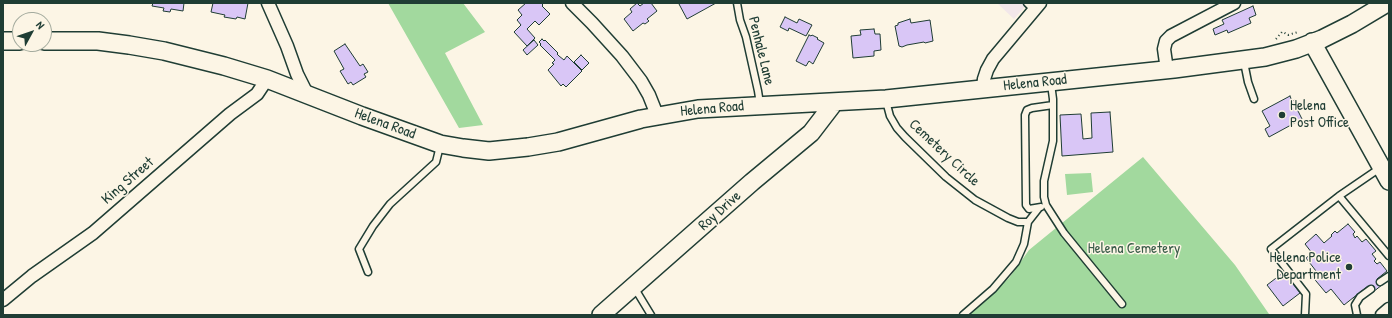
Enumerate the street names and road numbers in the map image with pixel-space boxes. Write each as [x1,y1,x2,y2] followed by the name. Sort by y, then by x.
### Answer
[744,15,778,87] street label: Penhale Lane
[1002,71,1068,95] street label: Helena Road
[680,97,744,121] street label: Helena Road
[352,105,418,143] street label: Helena Road
[905,116,983,190] street label: Cemetery Circle
[98,154,158,208] street label: King Street
[695,187,745,235] street label: Roy Drive

